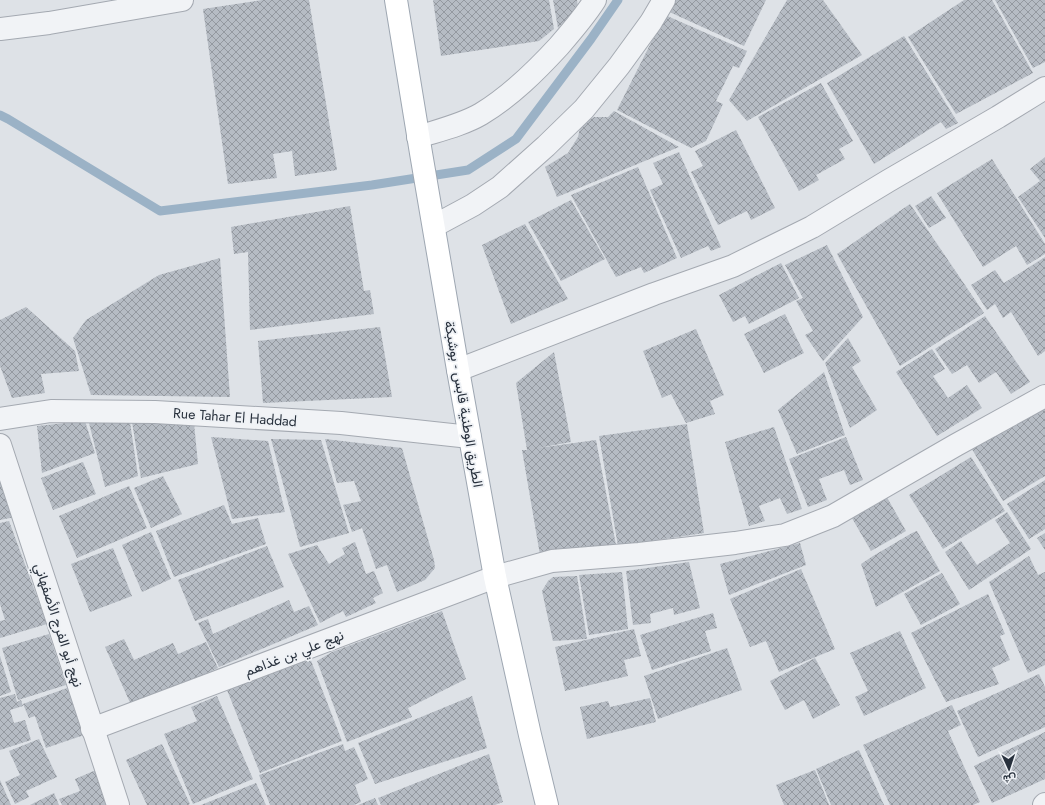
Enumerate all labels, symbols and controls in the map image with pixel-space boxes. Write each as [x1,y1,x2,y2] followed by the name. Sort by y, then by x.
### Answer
[439,319,489,489] street label: الطريق الوطنية قابس - بوشبكة
[172,403,298,431] street label: Rue Tahar El Haddad
[28,560,89,690] street label: نهج أبو الفرج الأصفهاني
[241,625,347,683] street label: نهج علي بن غذاهم
[989,749,1029,789] north arrow
[1003,771,1017,787] text: ش

